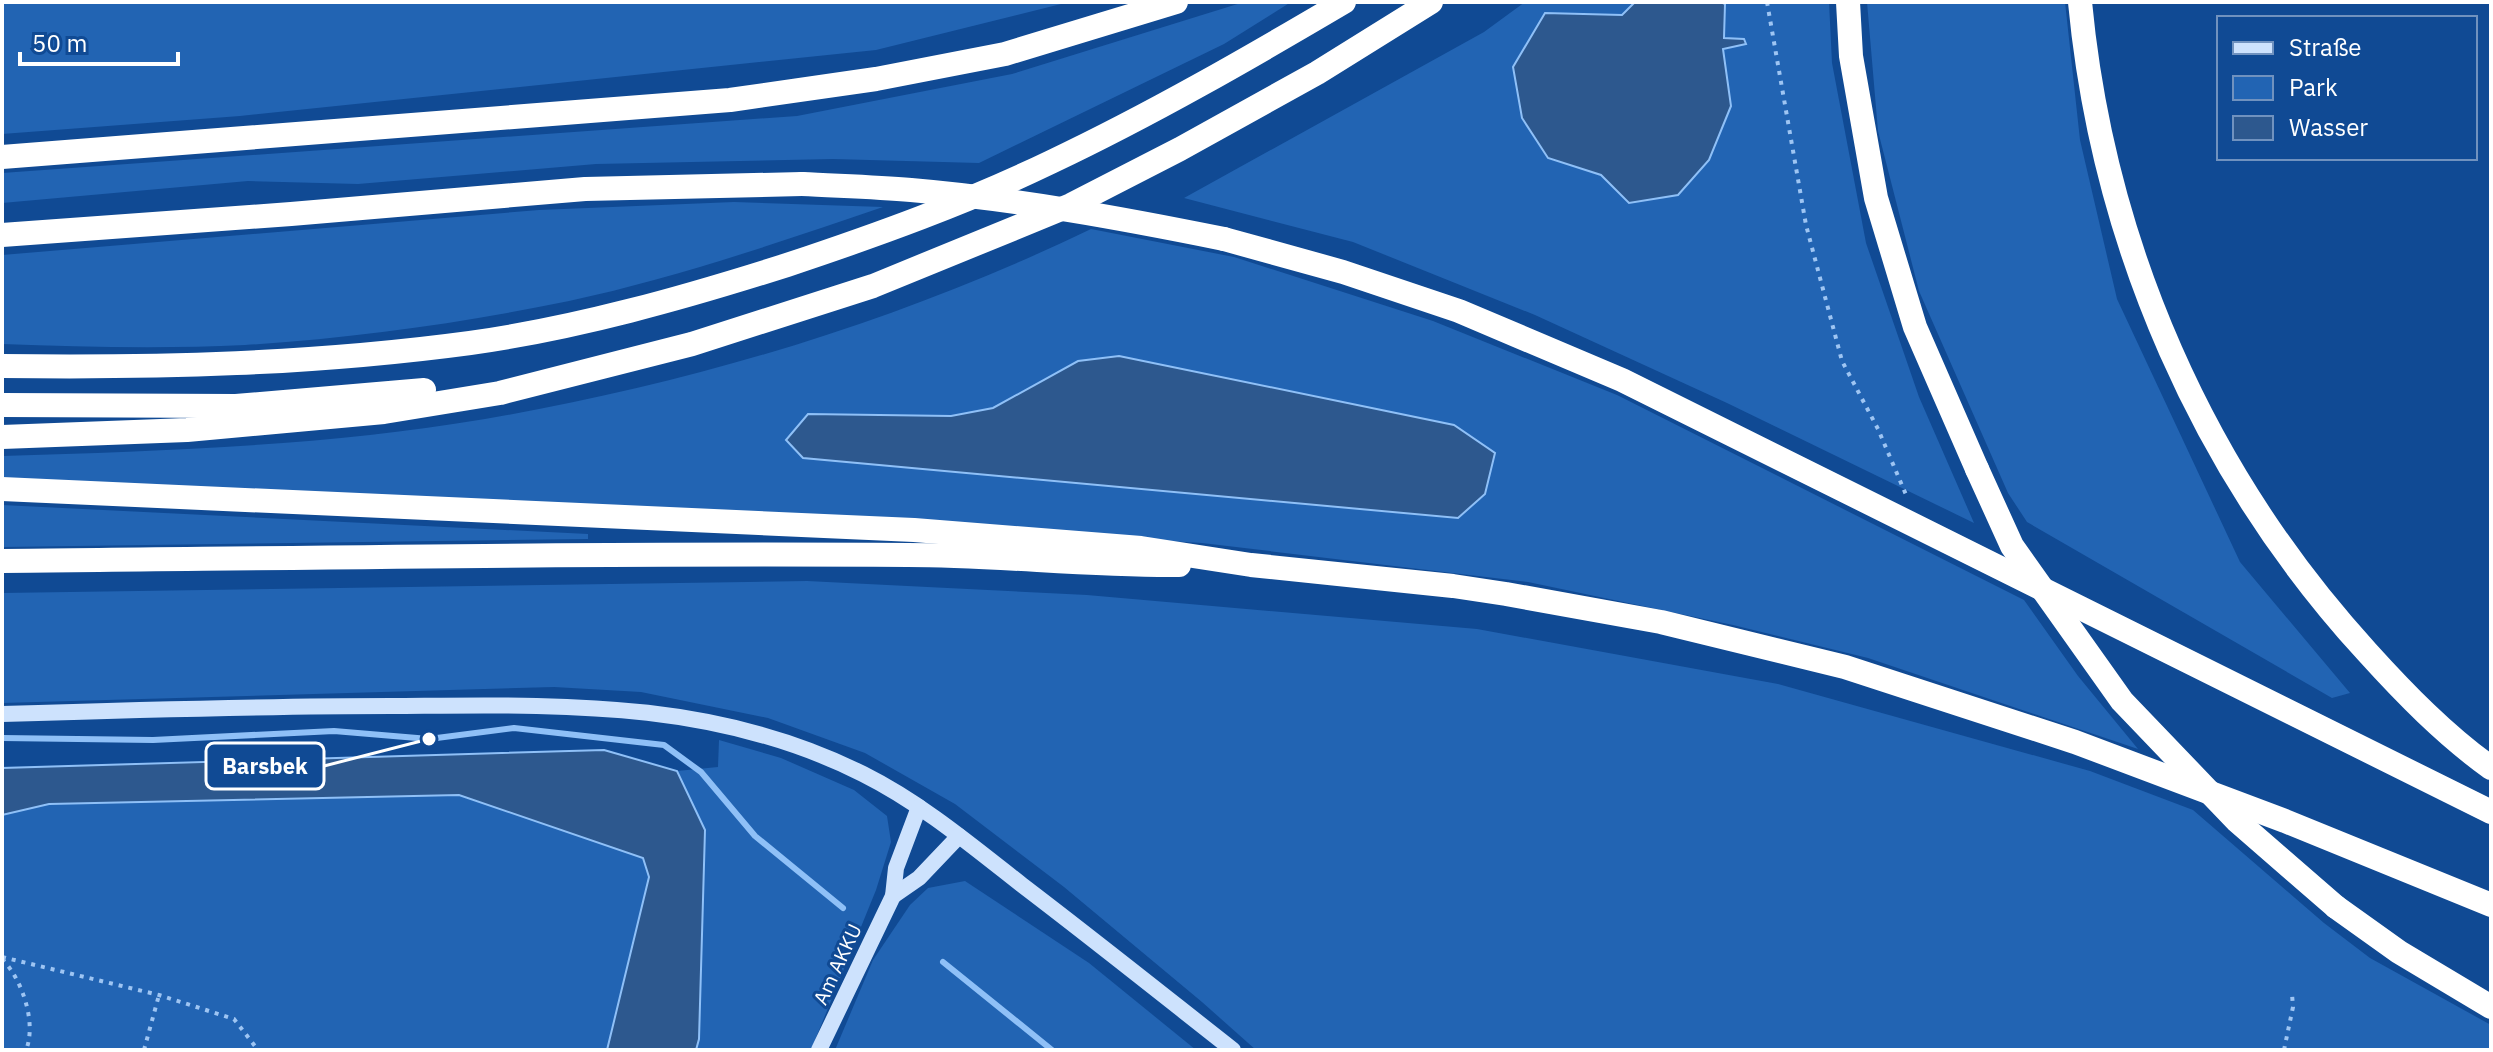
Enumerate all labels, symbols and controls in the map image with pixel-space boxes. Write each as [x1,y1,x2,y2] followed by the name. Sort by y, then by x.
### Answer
[20,16,178,66] scale bar
[2217,16,2477,160] legend
[32,27,87,59] text: 50 m
[2289,31,2361,63] text: Straße
[2289,71,2338,103] text: Park
[2289,111,2368,143] text: Wasser
[206,743,324,789] callout: Barsbek
[222,751,308,780] text: Barsbek
[806,919,868,1009] street label: Am AKKU

